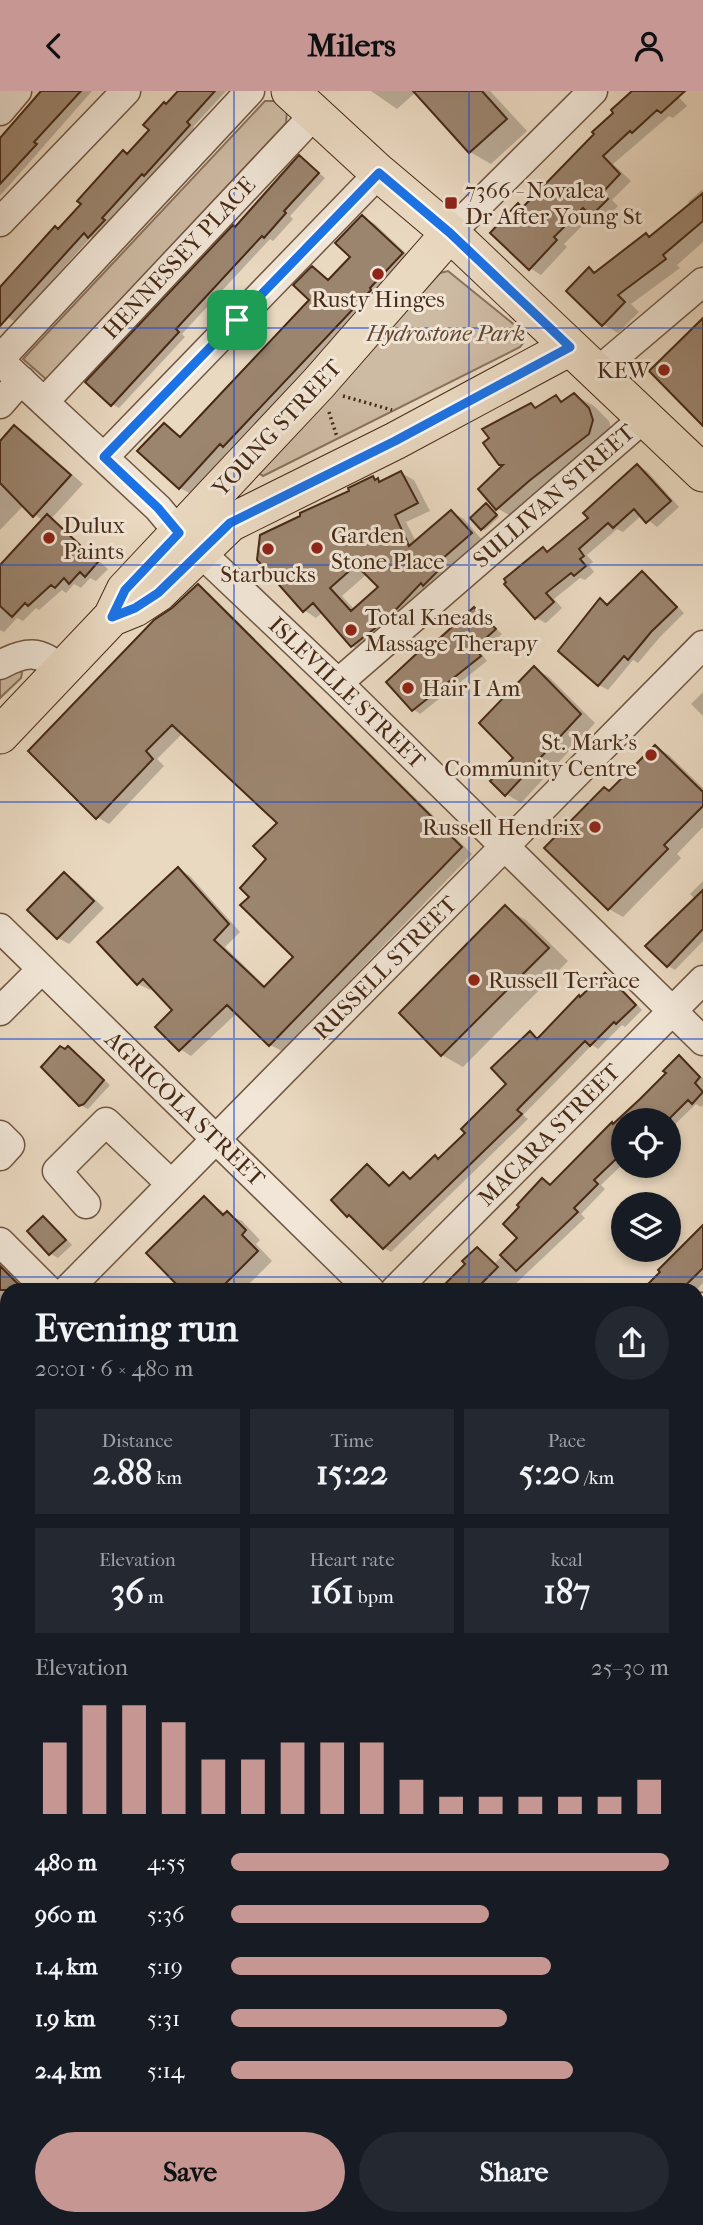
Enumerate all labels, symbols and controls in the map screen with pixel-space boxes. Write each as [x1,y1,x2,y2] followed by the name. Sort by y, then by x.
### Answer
[35,27,73,65] icon: back
[307,27,396,64] text: Milers
[630,27,668,65] icon: person
[97,171,261,345] street label: HENNESSEY PLACE
[465,177,643,230] place label: 7366 - Novalea Dr After Young St
[443,195,459,211] marker: 7366 - Novalea Dr After Young St
[370,266,386,282] marker: Rusty Hinges
[311,286,445,313] place label: Rusty Hinges
[207,290,267,350] pin
[218,301,256,339] icon: arrive
[366,320,525,347] park label: Hydrostone Park
[206,354,348,503] street label: YOUNG STREET
[597,357,651,384] place label: KEW
[656,362,672,378] marker: KEW
[468,418,641,573] street label: SULLIVAN STREET
[63,512,125,565] place label: Dulux Paints
[331,522,445,575] place label: Garden Stone Place
[41,530,57,546] marker: Dulux Paints
[309,540,325,556] marker: Garden Stone Place
[260,541,276,557] marker: Starbucks
[220,561,316,588] place label: Starbucks
[365,604,538,657] place label: Total Kneads Massage Therapy
[263,611,431,775] street label: ISLEVILLE STREET
[343,622,359,638] marker: Total Kneads Massage Therapy
[422,675,520,702] place label: Hair I Am
[400,680,416,696] marker: Hair I Am
[444,729,637,782] place label: St. Mark's Community Centre
[643,747,659,763] marker: St. Mark's Community Centre
[422,814,581,841] place label: Russell Hendrix
[587,819,603,835] marker: Russell Hendrix
[308,890,463,1045] street label: RUSSELL STREET
[488,967,640,994] place label: Russell Terrace
[466,972,482,988] marker: Russell Terrace
[99,1025,271,1192] street label: AGRICOLA STREET
[472,1058,626,1212] street label: MACARA STREET
[611,1108,681,1262] map controls
[611,1108,681,1178] button: locate
[611,1192,681,1262] button: layers
[35,1306,238,1351] text: Evening run
[595,1306,669,1380] button: share
[35,1355,193,1382] text: 20:01 · 6 × 480 m
[102,1430,173,1452] text: Distance
[330,1430,374,1452] text: Time
[548,1430,586,1452] text: Pace
[93,1452,152,1493] text: 2.88
[316,1452,388,1493] text: 15:22
[519,1452,580,1493] text: 5:20
[152,1467,182,1489] text: km
[580,1467,614,1489] text: /km
[99,1549,176,1571] text: Elevation
[309,1549,395,1571] text: Heart rate
[551,1549,583,1571] text: kcal
[111,1571,144,1612] text: 36
[310,1571,354,1612] text: 161
[543,1571,590,1612] text: 187
[144,1586,164,1608] text: m
[354,1586,394,1608] text: bpm
[35,1654,128,1681] text: Elevation
[591,1654,669,1681] text: 25–30 m
[35,1849,97,1876] text: 480 m
[147,1849,186,1876] text: 4:55
[35,1901,96,1928] text: 960 m
[147,1901,184,1928] text: 5:36
[35,1953,98,1980] text: 1.4 km
[147,1953,183,1980] text: 5:19
[35,2005,95,2032] text: 1.9 km
[147,2005,180,2032] text: 5:31
[35,2057,101,2084] text: 2.4 km
[147,2057,184,2084] text: 5:14
[35,2132,345,2212] button: Save
[359,2132,669,2212] button: Share

